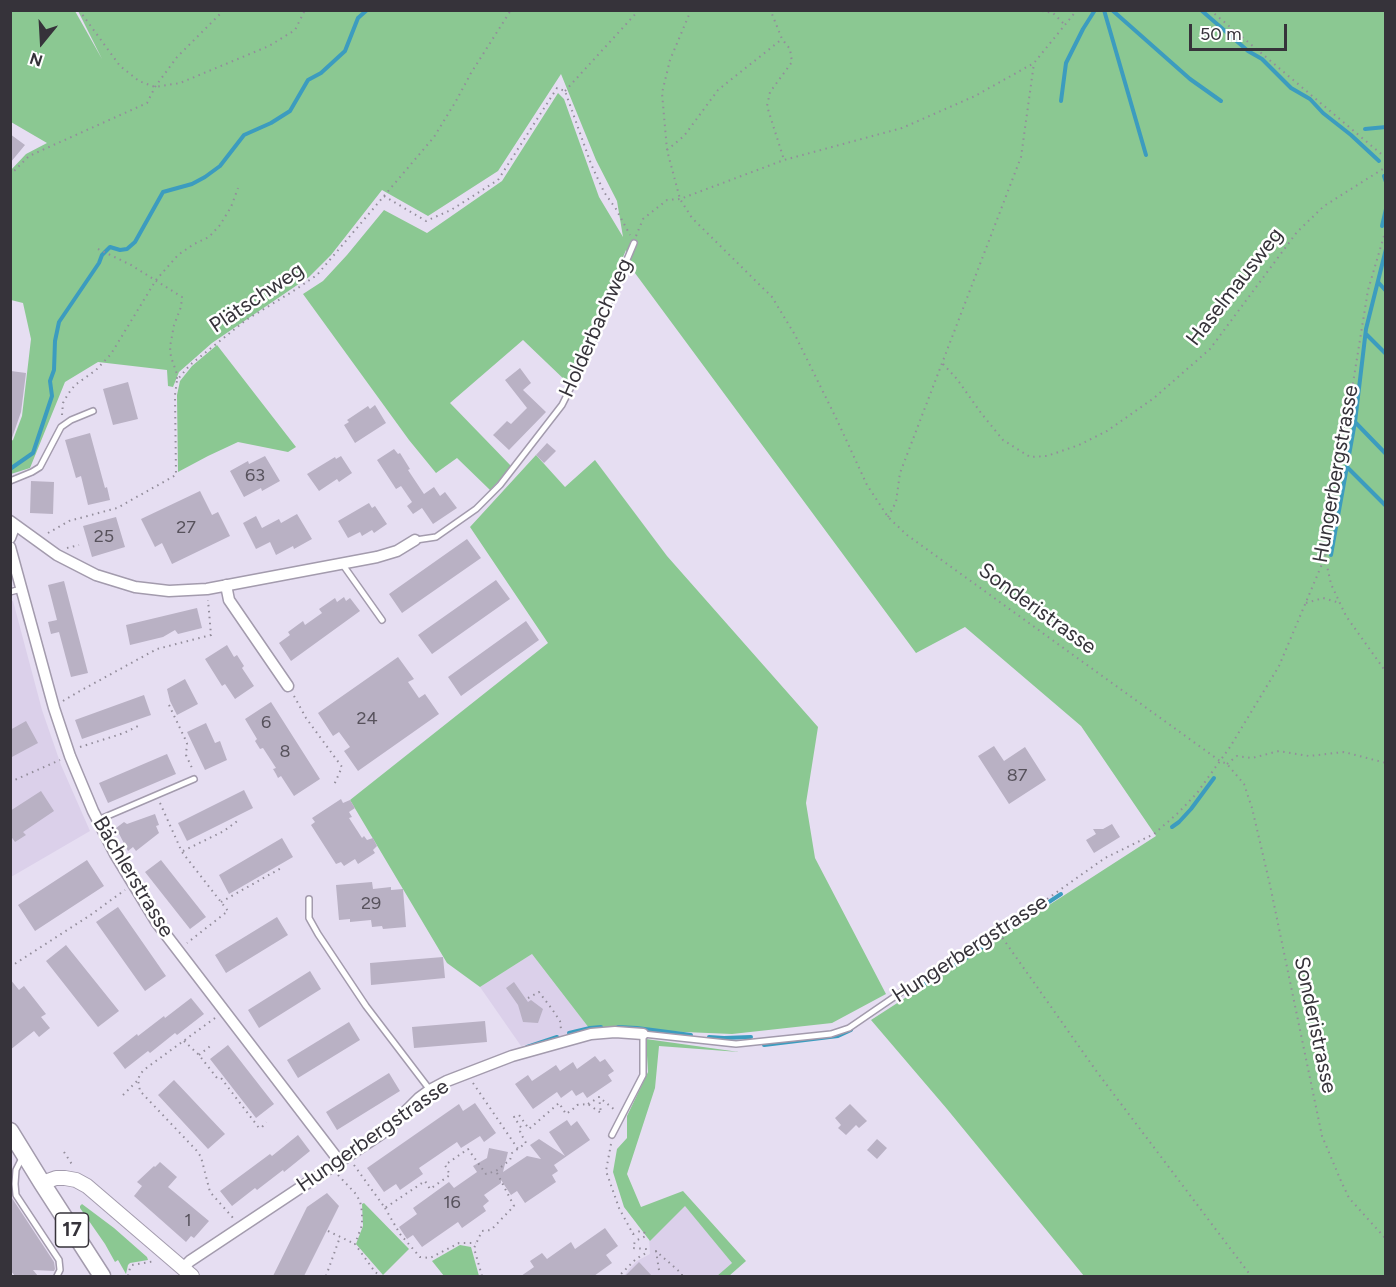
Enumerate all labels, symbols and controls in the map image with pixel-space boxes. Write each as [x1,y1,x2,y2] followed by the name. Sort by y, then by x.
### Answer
[12,12,72,72] north arrow
[1192,12,1290,50] scale bar
[1200,23,1242,45] text: 50 m
[27,49,45,71] text: N
[1181,223,1289,351] street label: Haselmausweg
[554,255,638,401] street label: Holderbachweg
[205,257,309,339] street label: Plätschweg
[1308,383,1364,565] street label: Hungerbergstrasse
[245,465,265,487] house number: 63
[176,517,196,539] house number: 27
[94,526,114,548] house number: 25
[973,558,1101,660] street label: Sonderistrasse
[356,708,378,730] house number: 24
[261,712,271,734] house number: 6
[279,741,291,763] house number: 8
[1007,765,1027,787] house number: 87
[87,812,179,942] street label: Bächlerstrasse
[888,889,1052,1009] street label: Hungerbergstrasse
[361,893,381,915] house number: 29
[1288,954,1342,1096] street label: Sonderistrasse
[292,1074,454,1198] street label: Hungerbergstrasse
[443,1192,461,1214] house number: 16
[184,1210,192,1232] house number: 1
[56,1213,88,1247] road number: 17

